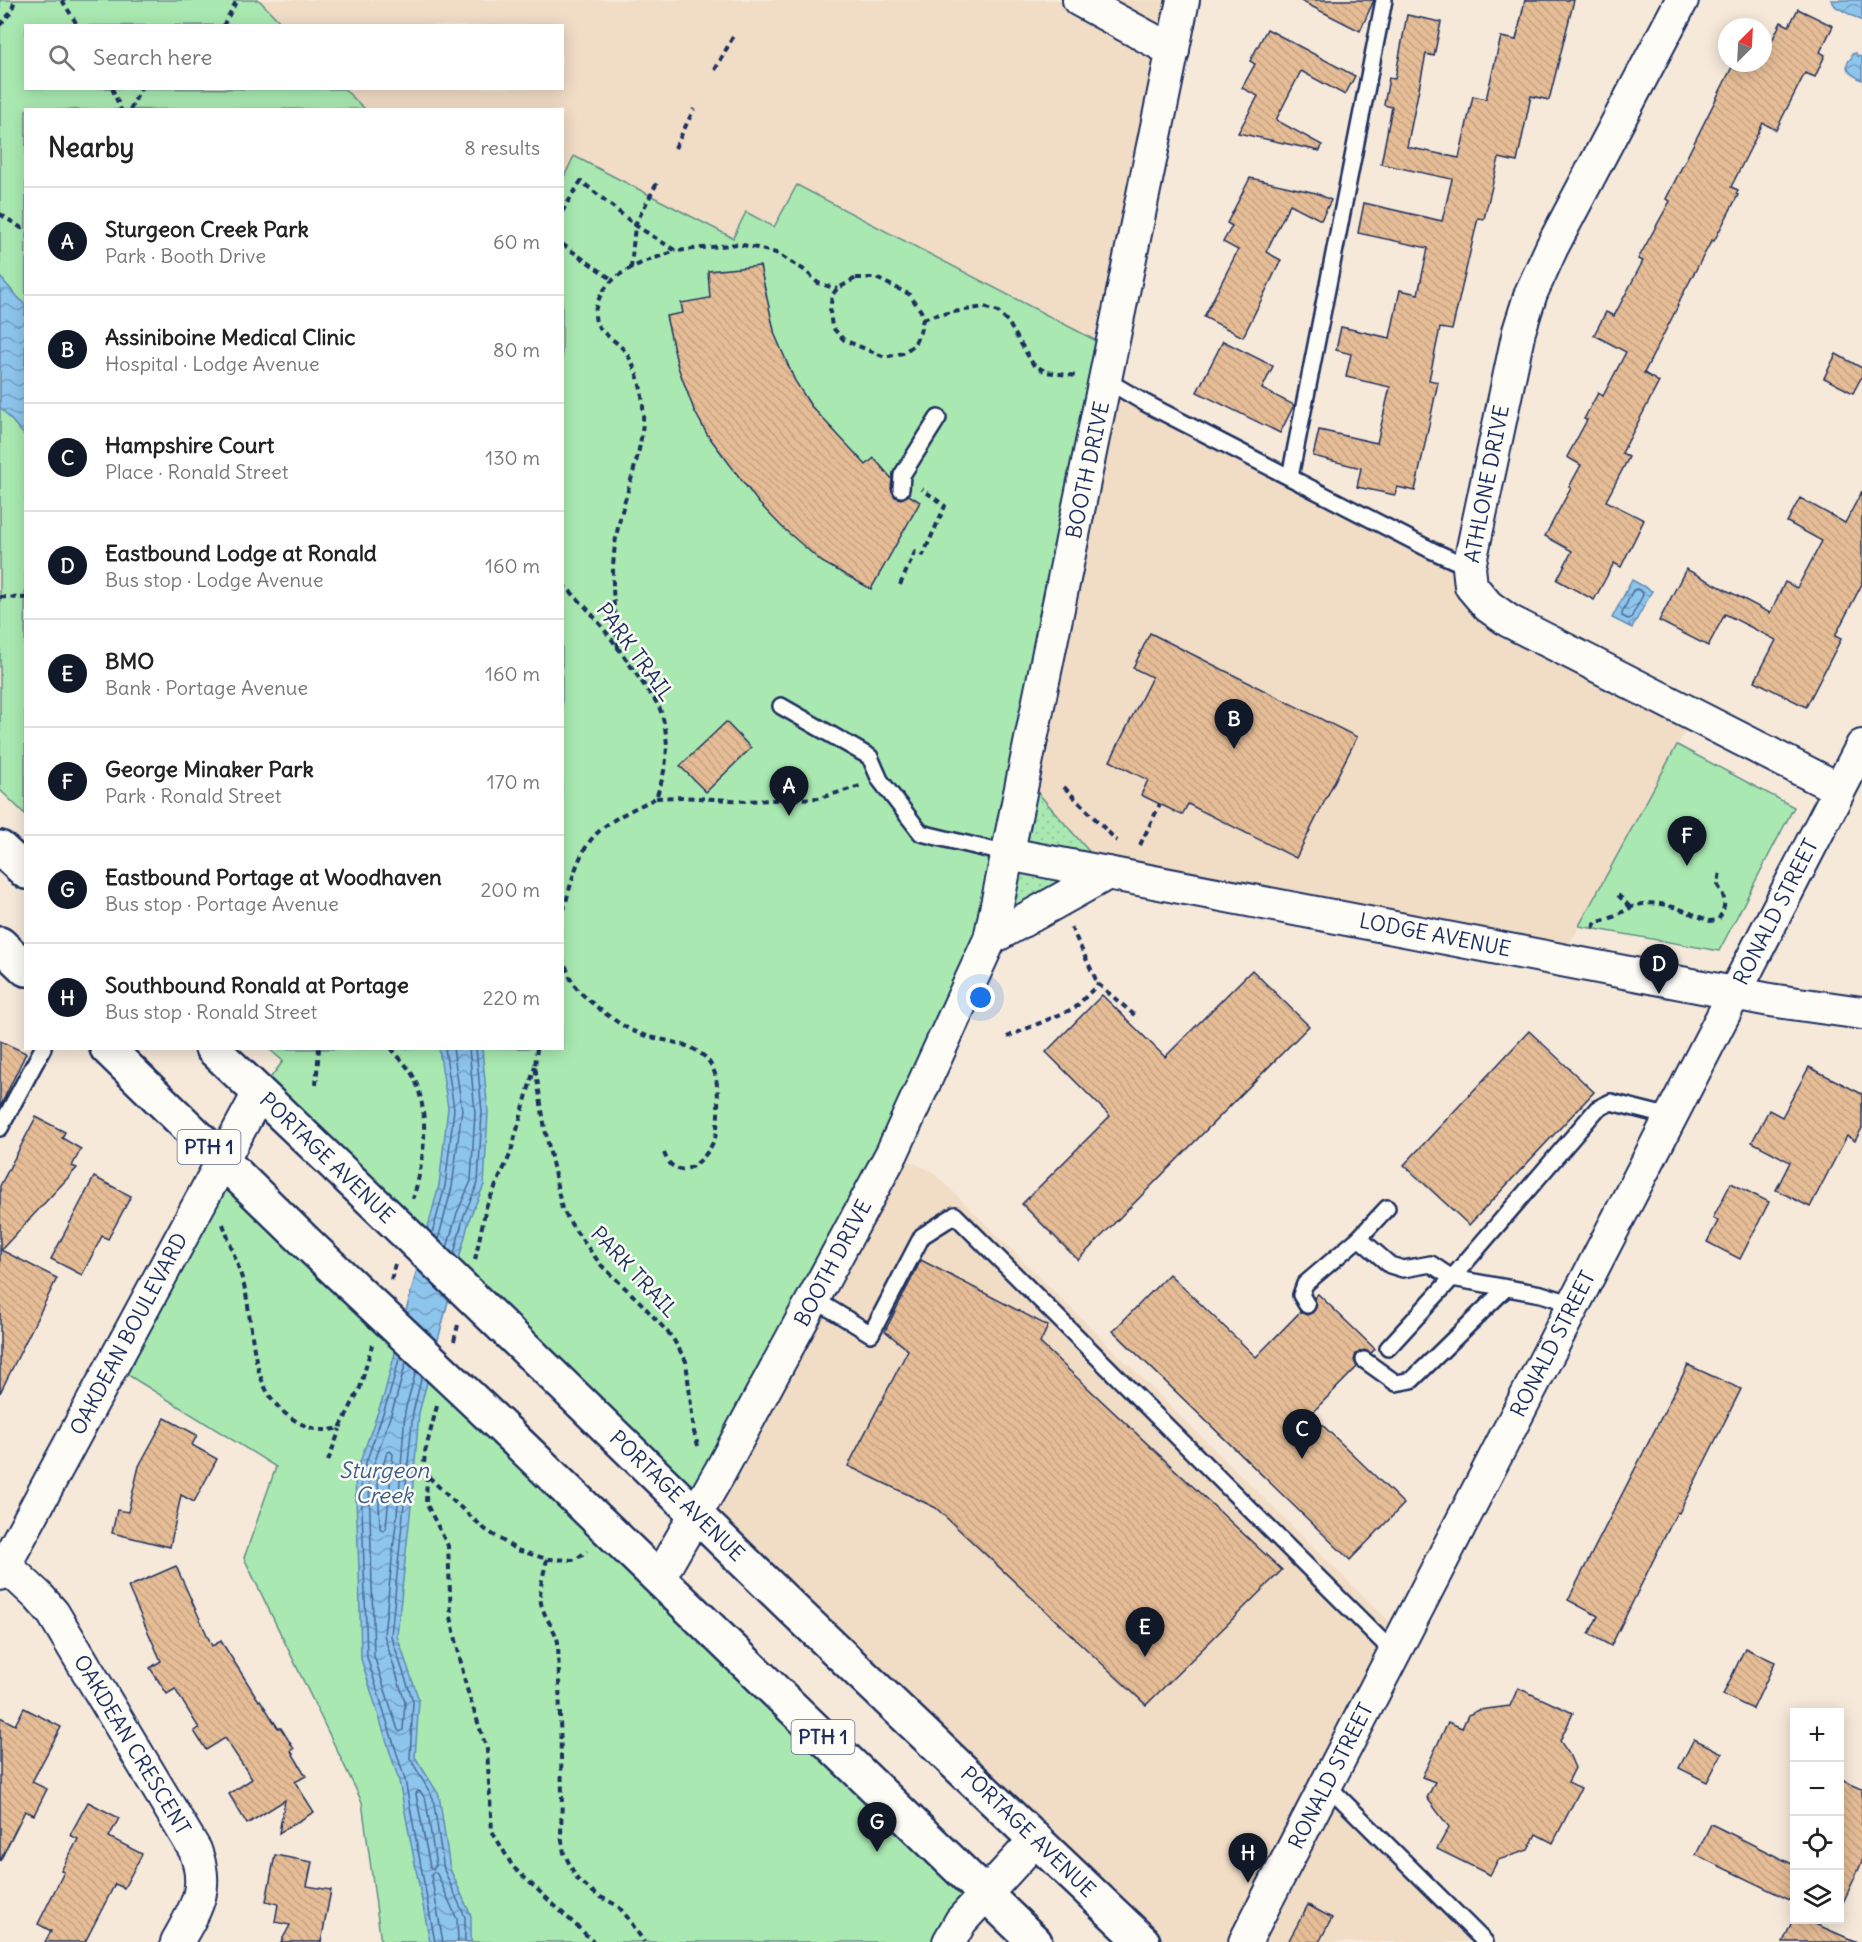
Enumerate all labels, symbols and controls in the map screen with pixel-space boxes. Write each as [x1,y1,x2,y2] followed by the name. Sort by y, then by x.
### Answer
[1718,18,1772,72] north arrow
[24,24,564,90] search box
[45,41,78,74] icon: search
[93,43,212,71] text: Search here
[48,131,134,164] text: Nearby
[464,135,540,160] text: 8 results
[105,215,309,243] text: Sturgeon Creek Park
[61,229,74,254] text: A
[493,229,540,254] text: 60 m
[105,243,266,268] text: Park · Booth Drive
[105,323,355,351] text: Assiniboine Medical Clinic
[61,337,74,362] text: B
[493,337,540,362] text: 80 m
[105,351,320,376] text: Hospital · Lodge Avenue
[1060,399,1115,541] street label: BOOTH DRIVE
[1458,403,1515,565] street label: ATHLONE DRIVE
[105,431,274,459] text: Hampshire Court
[61,445,74,470] text: C
[485,445,540,470] text: 130 m
[105,459,289,484] text: Place · Ronald Street
[105,539,377,567] text: Eastbound Lodge at Ronald
[60,553,75,578] text: D
[485,553,540,578] text: 160 m
[105,567,323,592] text: Bus stop · Lodge Avenue
[591,597,680,706] street label: PARK TRAIL
[105,647,154,675] text: BMO
[62,661,73,686] text: E
[485,661,540,686] text: 160 m
[105,675,308,700] text: Bank · Portage Avenue
[1214,700,1254,749] pin: B
[105,755,314,783] text: George Minaker Park
[770,766,808,816] pin: A
[62,769,73,794] text: F
[487,769,540,794] text: 170 m
[105,783,281,808] text: Park · Ronald Street
[1668,816,1706,866] pin: F
[1727,834,1824,989] street label: RONALD STREET
[105,863,442,891] text: Eastbound Portage at Woodhaven
[60,877,75,902] text: G
[480,877,540,902] text: 200 m
[105,891,339,916] text: Bus stop · Portage Avenue
[1357,907,1513,962] street label: LODGE AVENUE
[1640,944,1678,994] pin: D
[105,971,409,999] text: Southbound Ronald at Portage
[966,983,995,1012] your location
[60,985,75,1010] text: H
[483,985,540,1010] text: 220 m
[105,999,317,1024] text: Bus stop · Ronald Street
[254,1086,401,1229] street label: PORTAGE AVENUE
[178,1130,240,1164] road number: PTH 1
[788,1195,877,1331] street label: BOOTH DRIVE
[585,1220,684,1323] street label: PARK TRAIL
[64,1228,193,1440] street label: OAKDEAN BOULEVARD
[1504,1266,1601,1421] street label: RONALD STREET
[1282,1410,1322,1459] pin: C
[604,1424,751,1567] street label: PORTAGE AVENUE
[339,1456,430,1509] water label: Sturgeon Creek
[1126,1608,1164,1657] pin: E
[68,1650,197,1840] street label: OAKDEAN CRESCENT
[1282,1698,1379,1853] street label: RONALD STREET
[1790,1708,1844,1924] map controls
[1790,1708,1844,1762] button: +
[792,1720,854,1754] road number: PTH 1
[955,1760,1102,1903] street label: PORTAGE AVENUE
[1790,1762,1844,1816] button: −
[858,1802,896,1852] pin: G
[1790,1816,1844,1870] button: locate
[1228,1834,1268,1883] pin: H
[1790,1870,1844,1924] button: layers

